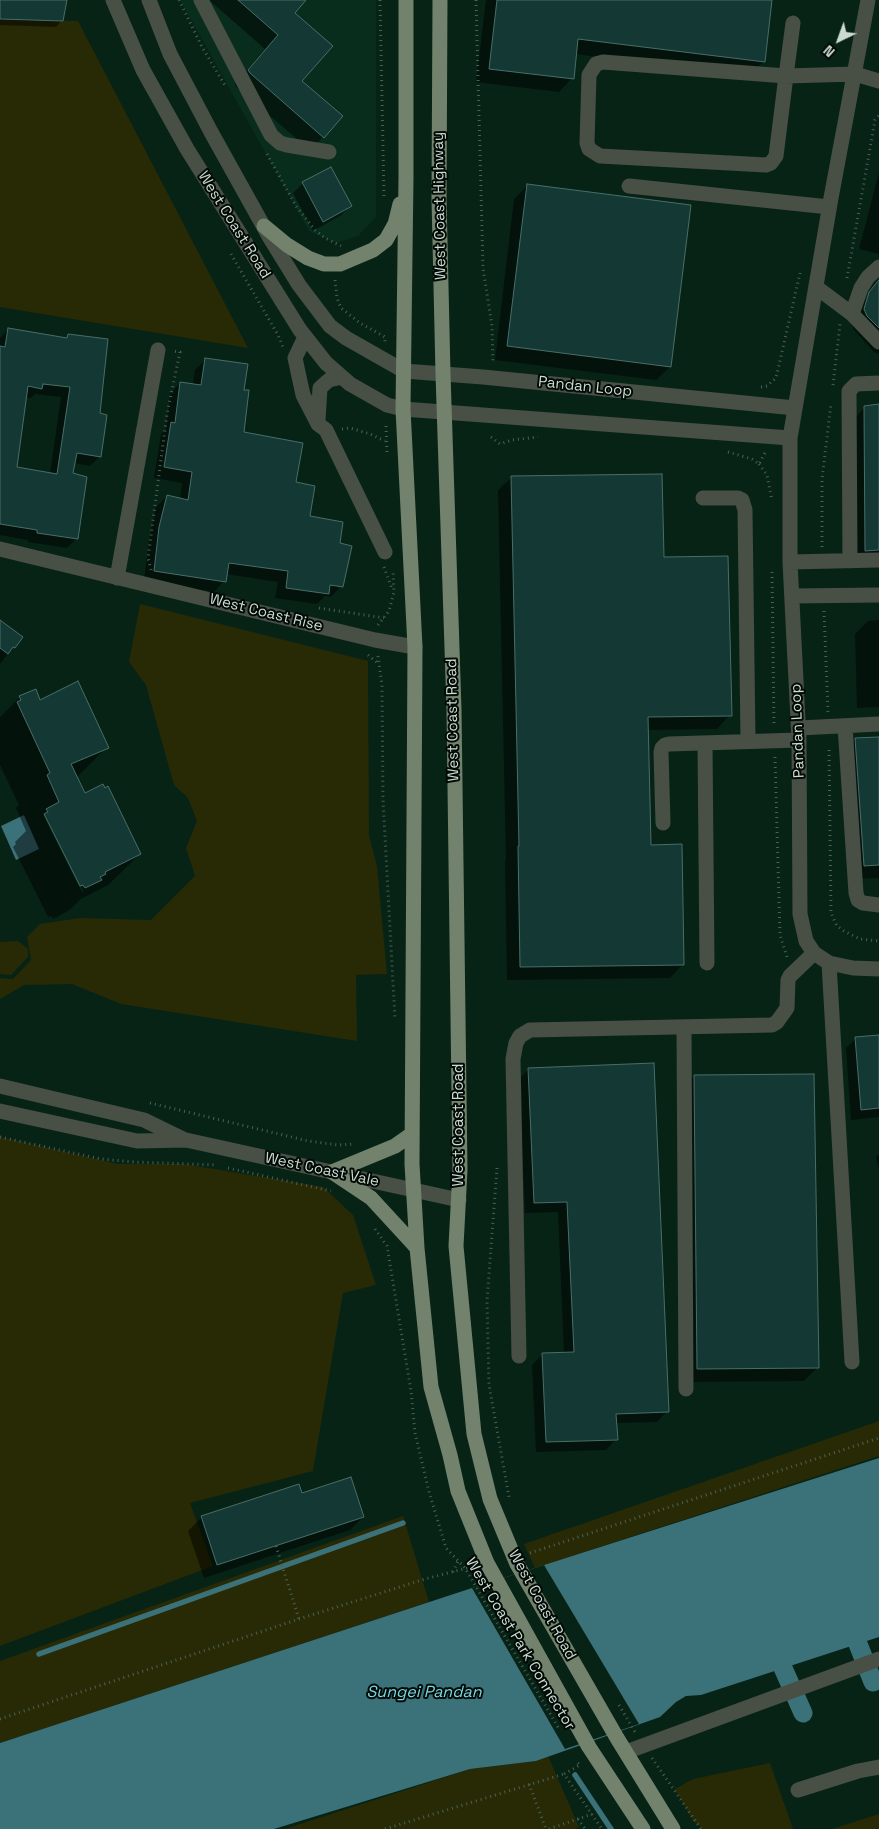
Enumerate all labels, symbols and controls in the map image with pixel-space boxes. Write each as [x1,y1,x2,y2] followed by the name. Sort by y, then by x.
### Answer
[814,15,864,65] north arrow
[819,41,838,61] text: N
[430,132,450,280] street label: West Coast Highway
[194,168,274,282] street label: West Coast Road
[537,373,633,401] street label: Pandan Loop
[207,590,325,636] street label: West Coast Rise
[443,658,463,782] street label: West Coast Road
[787,684,809,778] street label: Pandan Loop
[450,1063,468,1187] street label: West Coast Road
[263,1149,381,1191] street label: West Coast Vale
[504,1547,580,1663] street label: West Coast Road
[461,1555,579,1733] street label: West Coast Park Connector
[367,1683,481,1703] water label: Sungei Pandan

